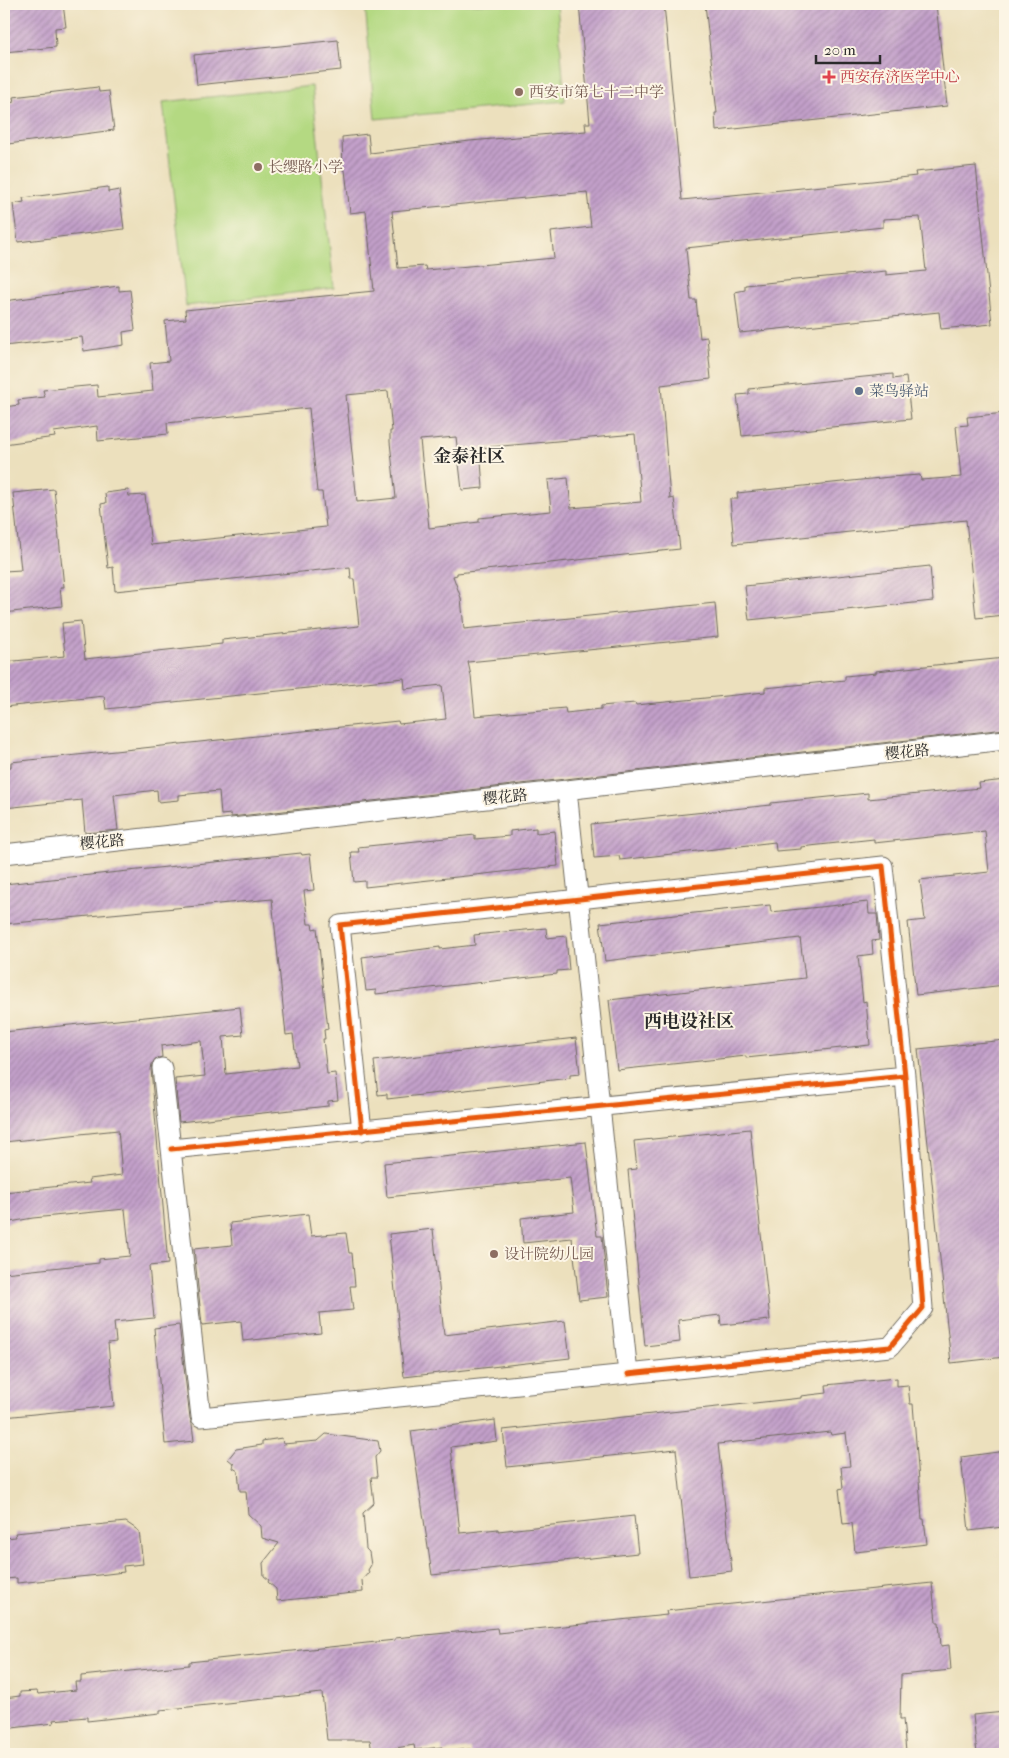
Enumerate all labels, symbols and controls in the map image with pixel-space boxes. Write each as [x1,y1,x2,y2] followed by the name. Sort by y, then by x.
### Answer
[816,32,880,64] scale bar
[824,41,856,59] text: 20 m
[840,68,960,86] place label: 西安存济医学中心
[822,70,836,84] marker: 西安存济医学中心
[529,83,664,101] place label: 西安市第七十二中学
[513,86,525,98] marker: 西安市第七十二中学
[268,158,343,176] place label: 长缨路小学
[252,161,264,173] marker: 长缨路小学
[869,382,929,400] place label: 菜鸟驿站
[853,385,865,397] marker: 菜鸟驿站
[433,446,505,467] district label: 金泰社区
[884,741,930,763] street label: 樱花路
[482,786,528,808] street label: 樱花路
[79,831,125,853] street label: 樱花路
[644,1011,734,1032] district label: 西电设社区
[504,1245,594,1263] place label: 设计院幼儿园
[488,1248,500,1260] marker: 设计院幼儿园

